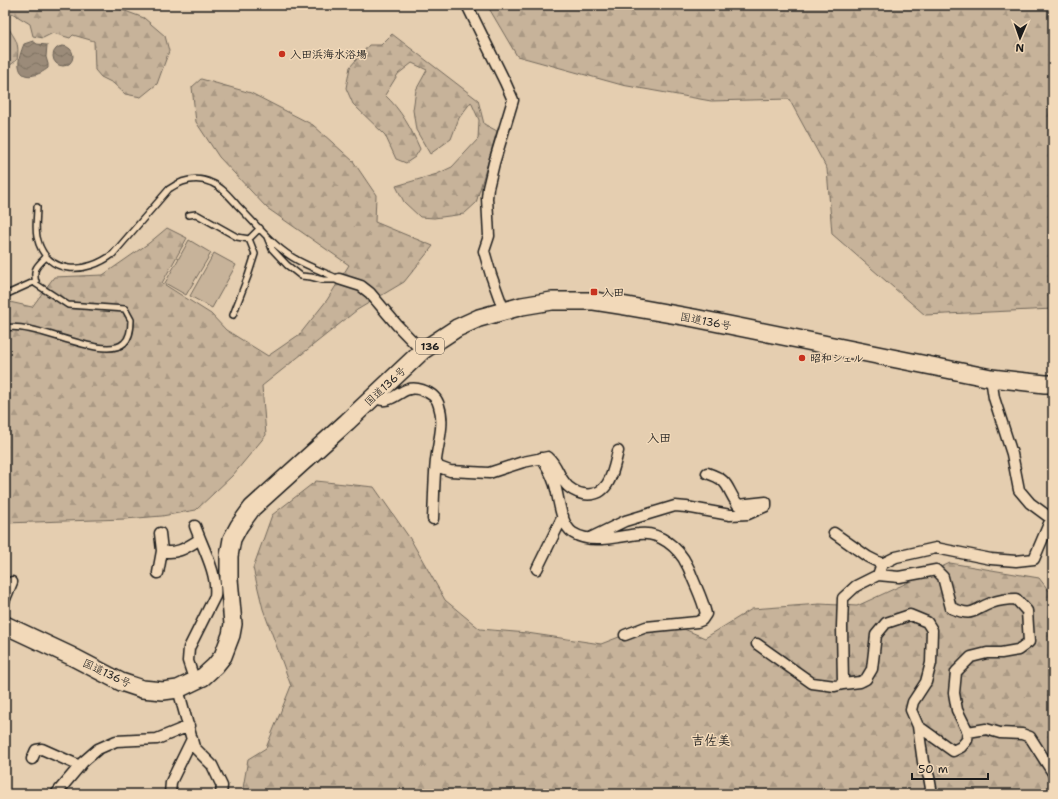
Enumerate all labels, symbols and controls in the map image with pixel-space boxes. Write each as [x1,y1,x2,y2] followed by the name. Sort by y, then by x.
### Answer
[1000,18,1040,58] north arrow
[1015,40,1024,55] text: N
[290,47,367,62] place label: 入田浜海水浴場
[277,49,287,59] marker: 入田浜海水浴場
[602,285,624,300] place label: 入田
[589,287,599,297] marker: 入田
[679,309,733,334] street label: 国道136号
[416,338,444,354] road number: 136
[810,351,864,366] place label: 昭和シェル
[797,353,807,363] marker: 昭和シェル
[361,363,410,410] street label: 国道136号
[647,430,671,446] district label: 入田
[80,656,134,691] street label: 国道136号
[691,732,731,749] district label: 吉佐美
[912,755,988,781] scale bar
[918,761,948,777] text: 50 m

